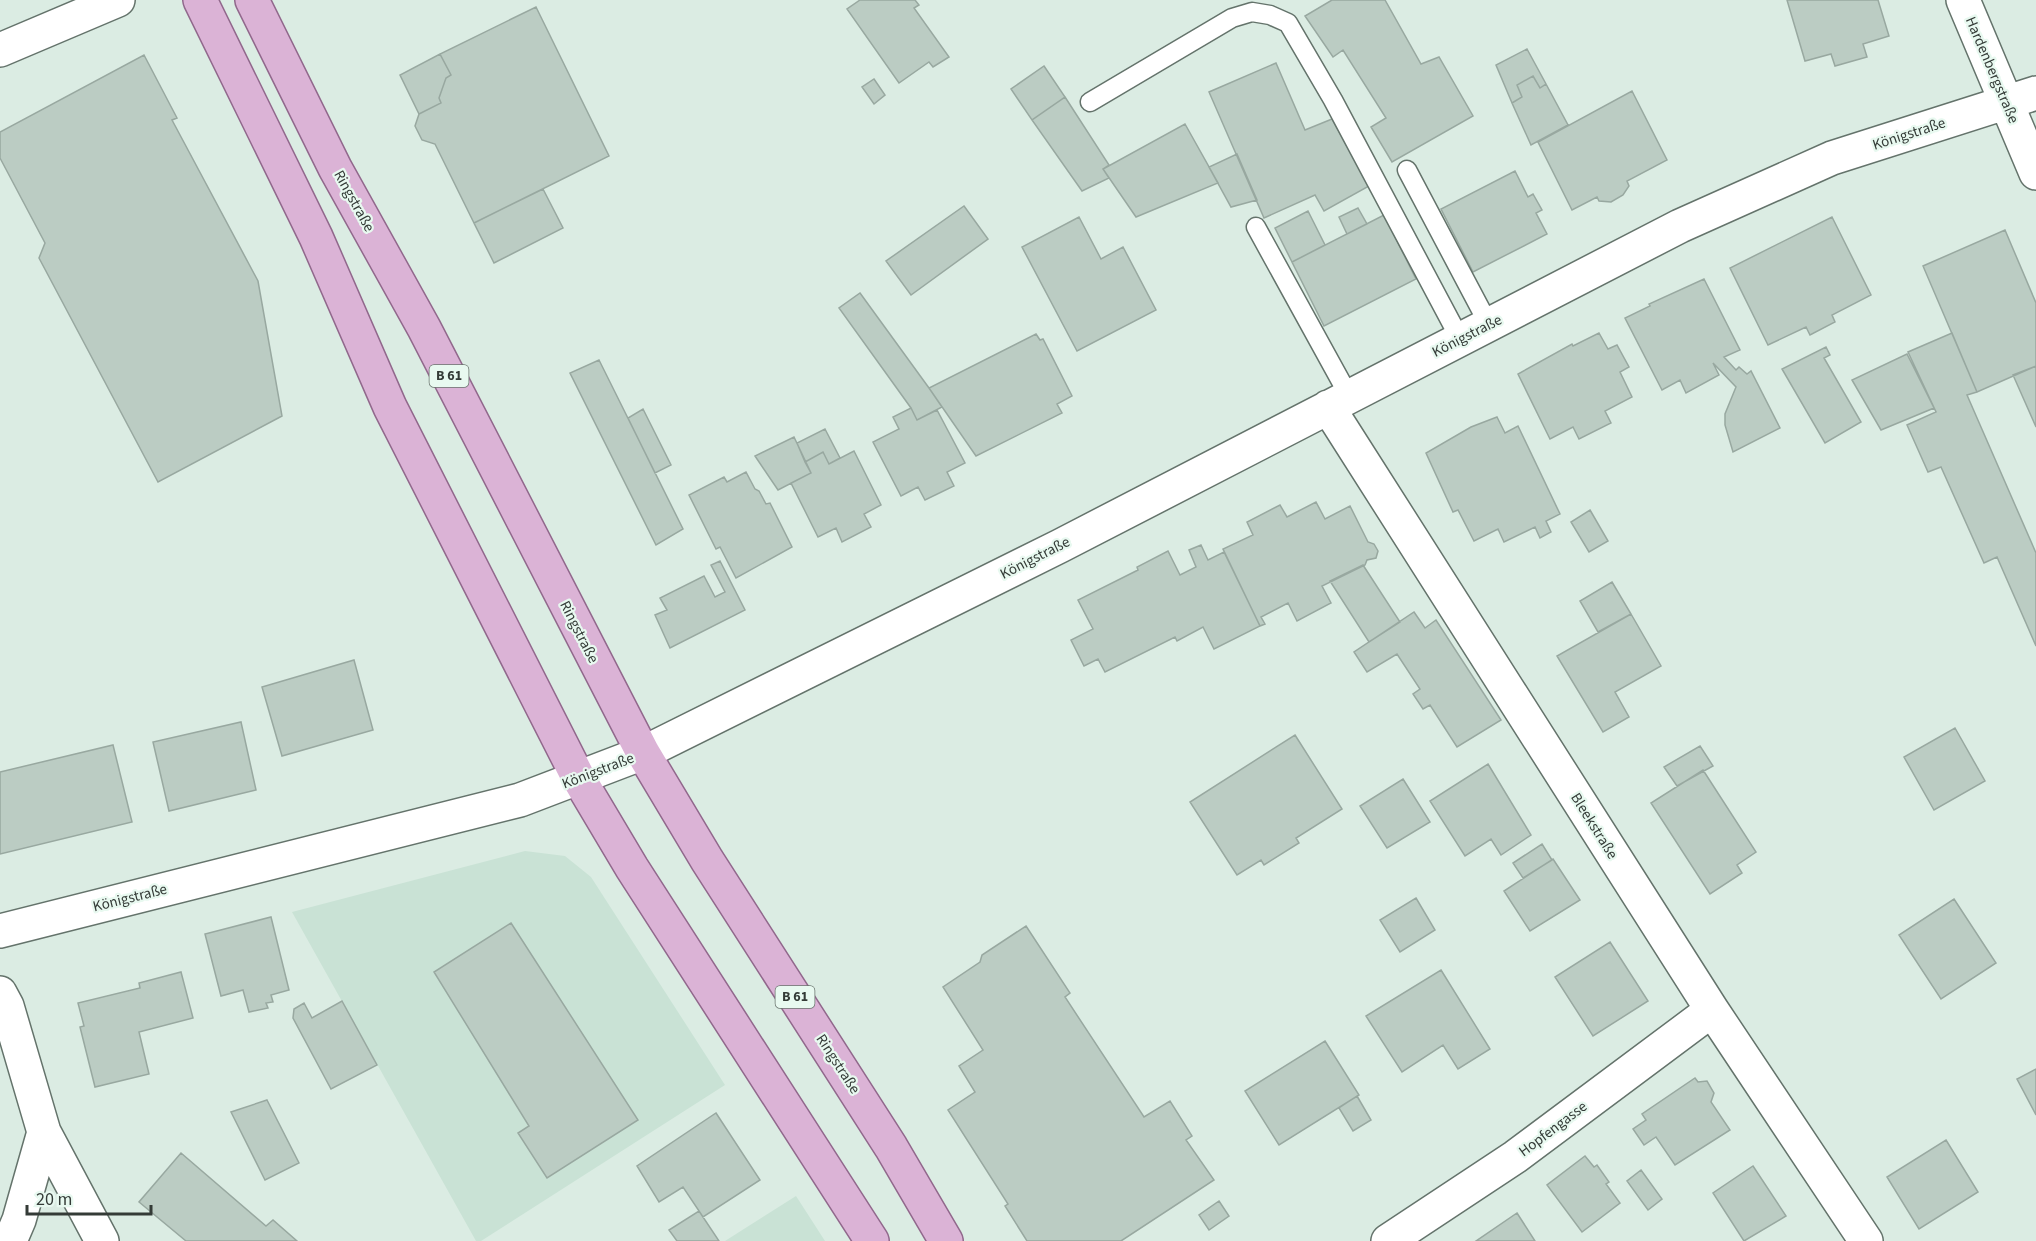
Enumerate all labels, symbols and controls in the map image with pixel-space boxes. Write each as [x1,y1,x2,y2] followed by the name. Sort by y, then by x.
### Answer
[1960,13,2024,127] street label: Hardenbergstraße
[1870,112,1948,156] street label: Königstraße
[328,166,380,236] street label: Ringstraße
[1429,309,1505,363] street label: Königstraße
[430,365,468,387] road number: B 61
[997,531,1073,585] street label: Königstraße
[554,597,604,667] street label: Ringstraße
[559,748,637,794] street label: Königstraße
[1565,789,1623,863] street label: Bleekstraße
[91,879,169,917] street label: Königstraße
[776,986,814,1008] road number: B 61
[811,1030,865,1098] street label: Ringstraße
[1514,1096,1592,1162] street label: Hopfengasse
[27,1178,152,1216] scale bar
[36,1187,72,1212] text: 20 m

